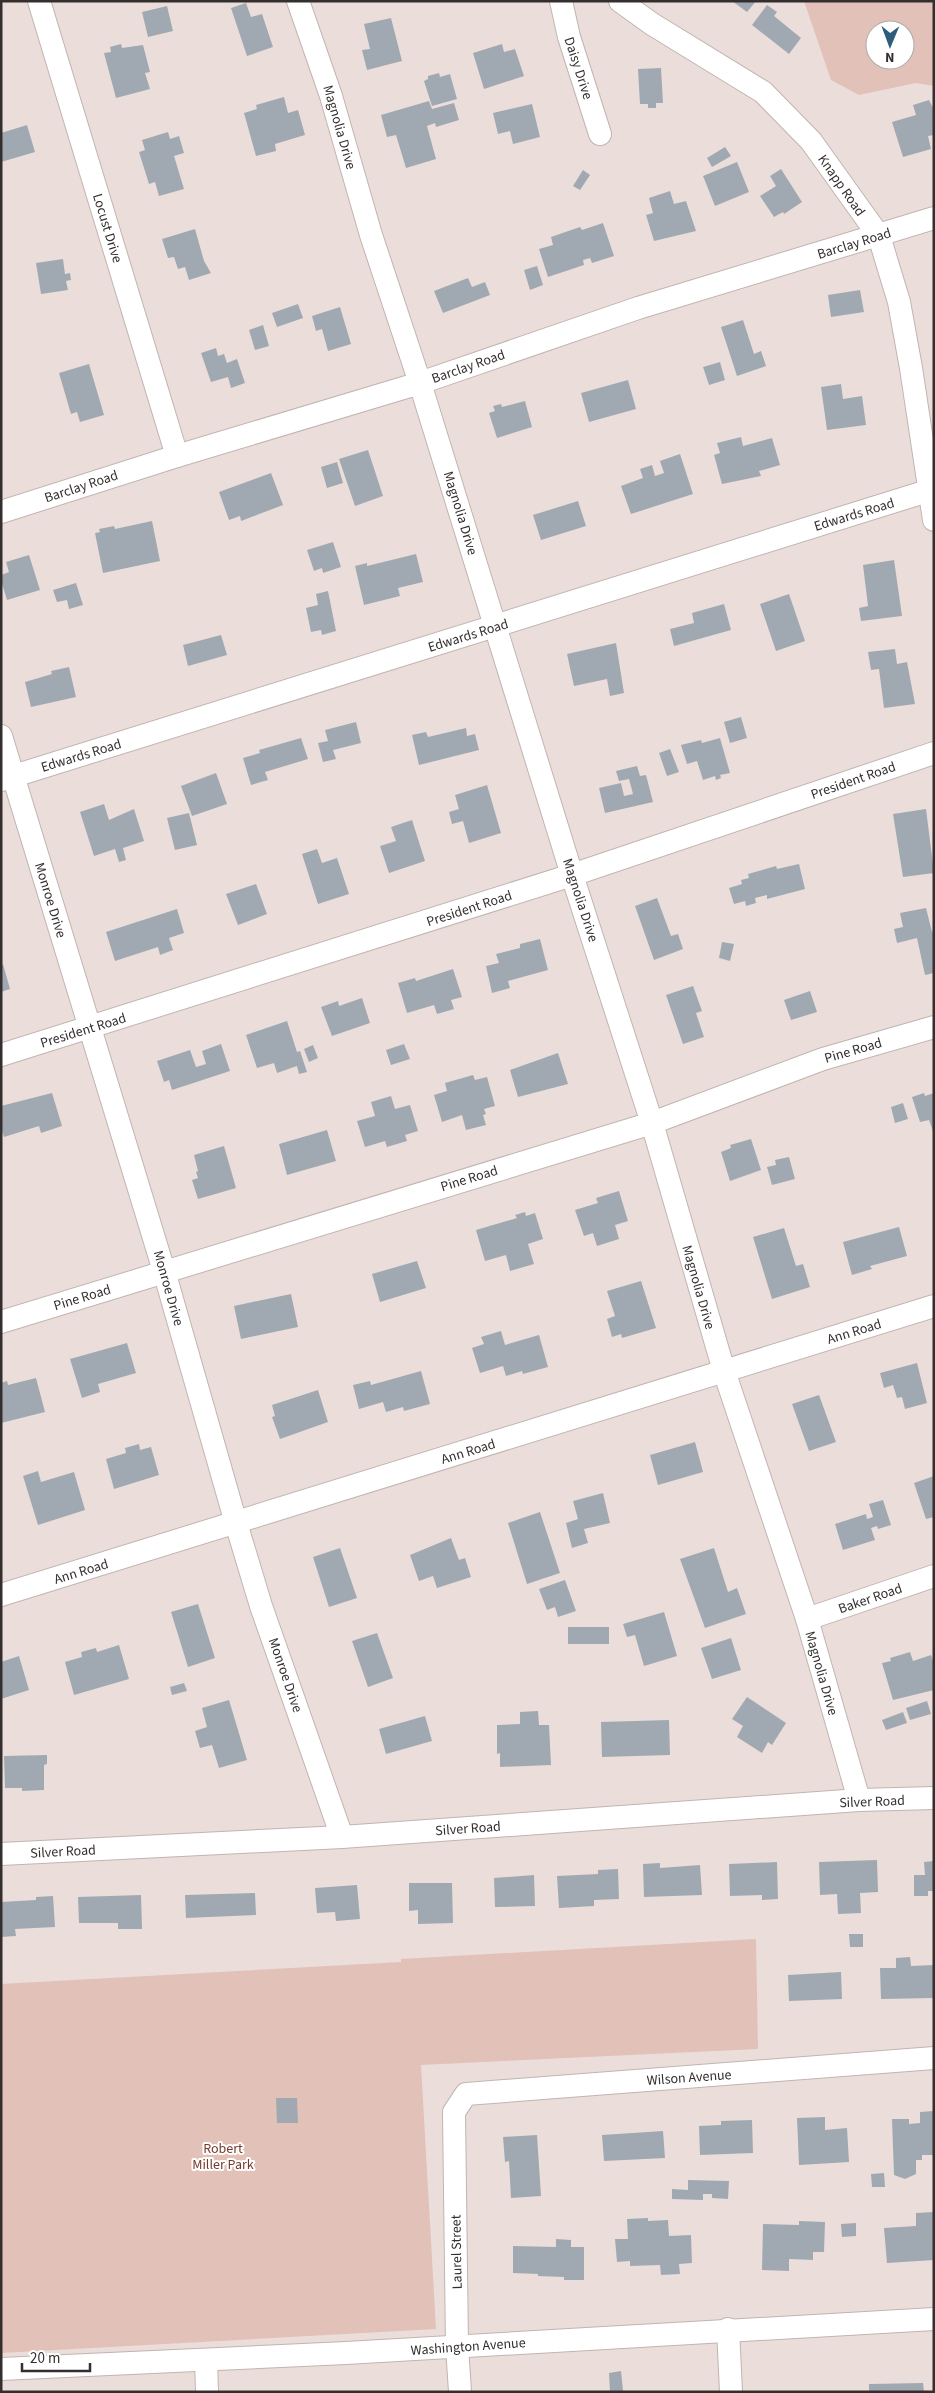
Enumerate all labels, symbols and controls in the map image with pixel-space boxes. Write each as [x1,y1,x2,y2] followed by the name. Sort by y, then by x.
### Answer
[865,20,915,70] north arrow
[559,34,598,102] street label: Daisy Drive
[885,47,895,67] text: N
[317,83,361,172] street label: Magnolia Drive
[813,151,870,220] street label: Knapp Road
[87,191,127,266] street label: Locust Drive
[815,223,894,265] street label: Barclay Road
[429,345,508,389] street label: Barclay Road
[42,466,121,508] street label: Barclay Road
[438,469,482,558] street label: Magnolia Drive
[812,493,897,537] street label: Edwards Road
[426,614,511,658] street label: Edwards Road
[39,734,124,778] street label: Edwards Road
[808,757,899,805] street label: President Road
[557,856,603,945] street label: Magnolia Drive
[29,860,71,940] street label: Monroe Drive
[424,886,515,932] street label: President Road
[38,1008,129,1054] street label: President Road
[822,1033,884,1069] street label: Pine Road
[438,1161,500,1197] street label: Pine Road
[676,1243,720,1332] street label: Magnolia Drive
[148,1248,188,1328] street label: Monroe Drive
[51,1280,113,1316] street label: Pine Road
[825,1314,884,1350] street label: Ann Road
[439,1434,498,1470] street label: Ann Road
[52,1554,111,1590] street label: Ann Road
[836,1579,905,1619] street label: Baker Road
[799,1629,843,1718] street label: Magnolia Drive
[263,1635,307,1715] street label: Monroe Drive
[839,1791,905,1813] street label: Silver Road
[435,1817,502,1841] street label: Silver Road
[30,1840,96,1864] street label: Silver Road
[646,2065,732,2091] street label: Wilson Avenue
[192,2139,254,2175] park label: Robert Miller Park
[446,2214,468,2289] street label: Laurel Street
[410,2333,526,2361] street label: Washington Avenue
[22,2340,90,2372] scale bar
[30,2348,60,2369] text: 20 m

